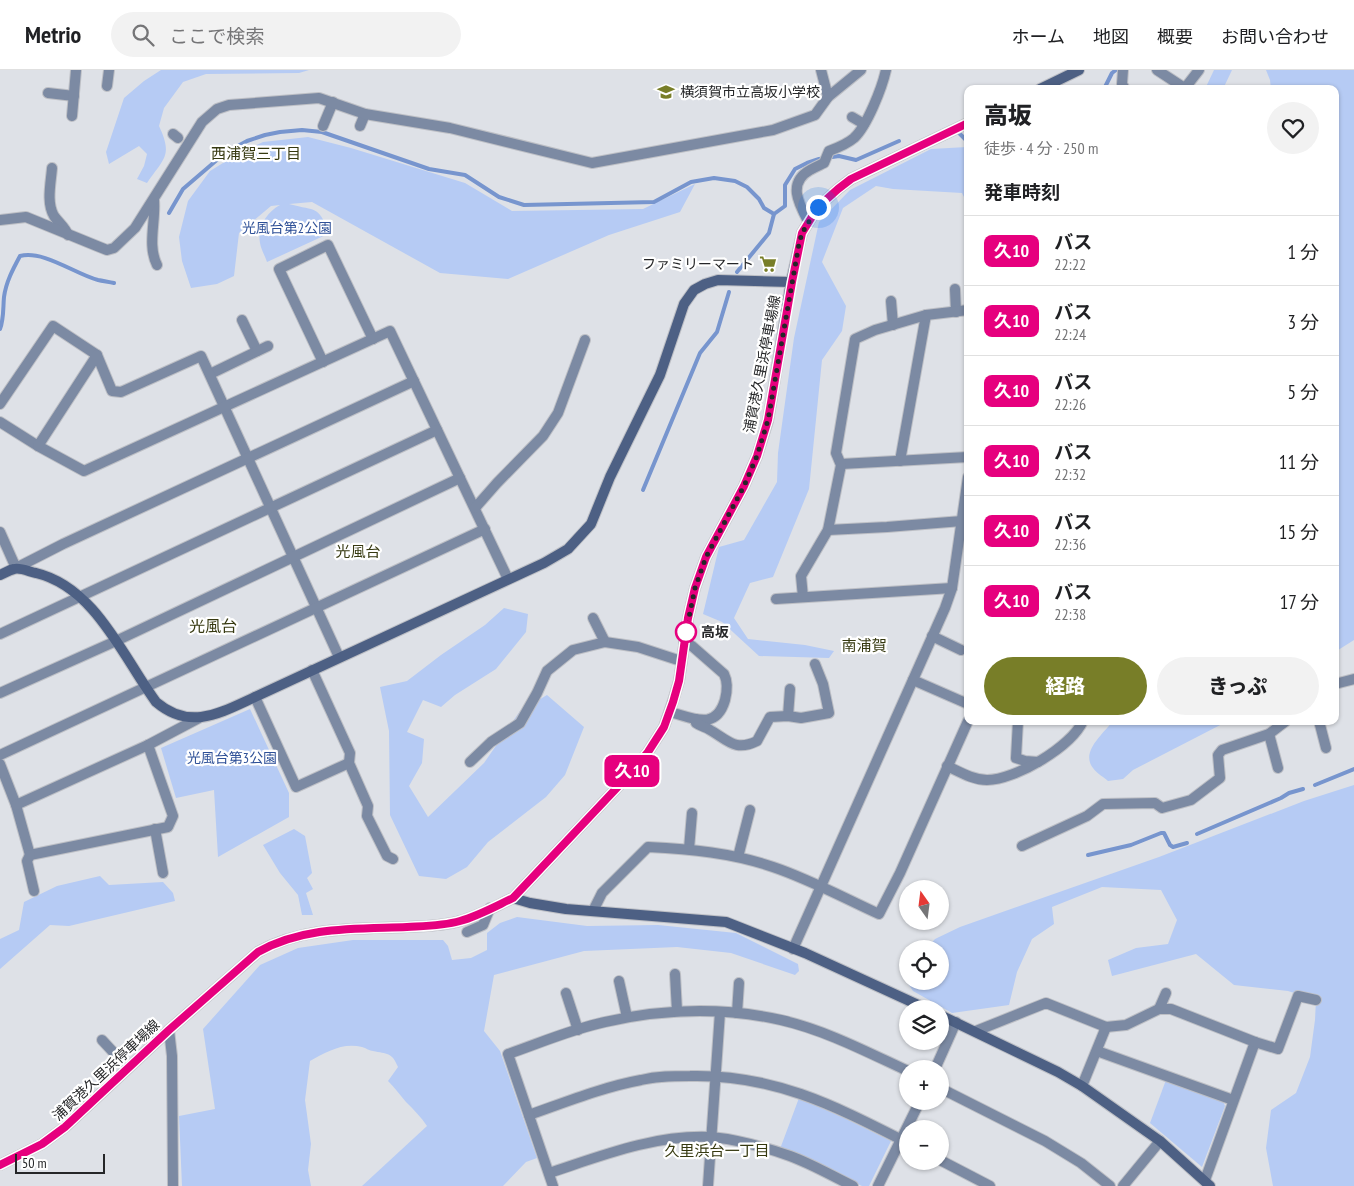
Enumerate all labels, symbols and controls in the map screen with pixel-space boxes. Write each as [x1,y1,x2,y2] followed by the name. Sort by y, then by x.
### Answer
[111,12,461,57] search box
[25,19,81,50] text: Metrio
[129,21,157,49] icon: search
[169,24,264,48] text: ここで検索
[1012,25,1065,48] text: ホーム
[1093,25,1129,48] text: 地図
[1157,25,1193,48] text: 概要
[1221,25,1329,48] text: お問い合わせ
[656,82,676,102] school or university icon: 横須賀市立高坂小学校
[680,83,820,101] place label: 横須賀市立高坂小学校
[984,100,1032,131] text: 高坂
[1267,102,1319,154] button: heart
[984,138,1098,158] text: 徒歩 · 4 分 · 250 m
[211,144,301,163] district label: 西浦賀三丁目
[984,180,1060,204] text: 発車時刻
[806,195,831,220] your location
[242,219,332,237] park label: 光風台第2公園
[1054,230,1092,254] text: バス
[994,239,1029,262] text: 久10
[1287,240,1319,264] text: 1 分
[758,254,778,274] supermarket icon: ファミリーマート
[1054,254,1086,274] text: 22:22
[642,255,754,273] place label: ファミリーマート
[740,294,784,434] street label: 浦賀港久里浜停車場線
[1054,300,1092,324] text: バス
[994,309,1029,332] text: 久10
[1287,310,1319,334] text: 3 分
[1054,324,1086,344] text: 22:24
[1054,370,1092,394] text: バス
[994,379,1029,402] text: 久10
[1287,380,1319,404] text: 5 分
[1054,394,1086,414] text: 22:26
[1054,440,1092,464] text: バス
[994,449,1029,472] text: 久10
[1279,450,1319,474] text: 11 分
[1054,464,1086,484] text: 22:32
[1054,510,1092,534] text: バス
[994,519,1029,542] text: 久10
[1279,520,1319,544] text: 15 分
[1054,534,1086,554] text: 22:36
[335,542,381,561] district label: 光風台
[1054,580,1092,604] text: バス
[994,589,1029,612] text: 久10
[1280,590,1319,614] text: 17 分
[1054,604,1086,624] text: 22:38
[189,616,237,636] district label: 光風台
[675,621,697,643] marker: 高坂
[701,623,729,641] place label: 高坂
[841,636,887,655] district label: 南浦賀
[984,657,1147,715] button: 経路
[1157,657,1319,715] button: きっぷ
[187,749,277,767] park label: 光風台第3公園
[603,755,661,787] line badge: 久10
[614,759,650,782] text: 久10
[899,880,949,930] north arrow
[899,880,949,1170] map controls
[899,940,949,990] button: locate
[899,1000,949,1050] button: layers
[49,1016,163,1124] street label: 浦賀港久里浜停車場線
[899,1060,949,1110] button: +
[899,1120,949,1170] button: −
[664,1141,770,1160] district label: 久里浜台一丁目
[15,1151,105,1174] scale bar
[22,1154,47,1172] text: 50 m

